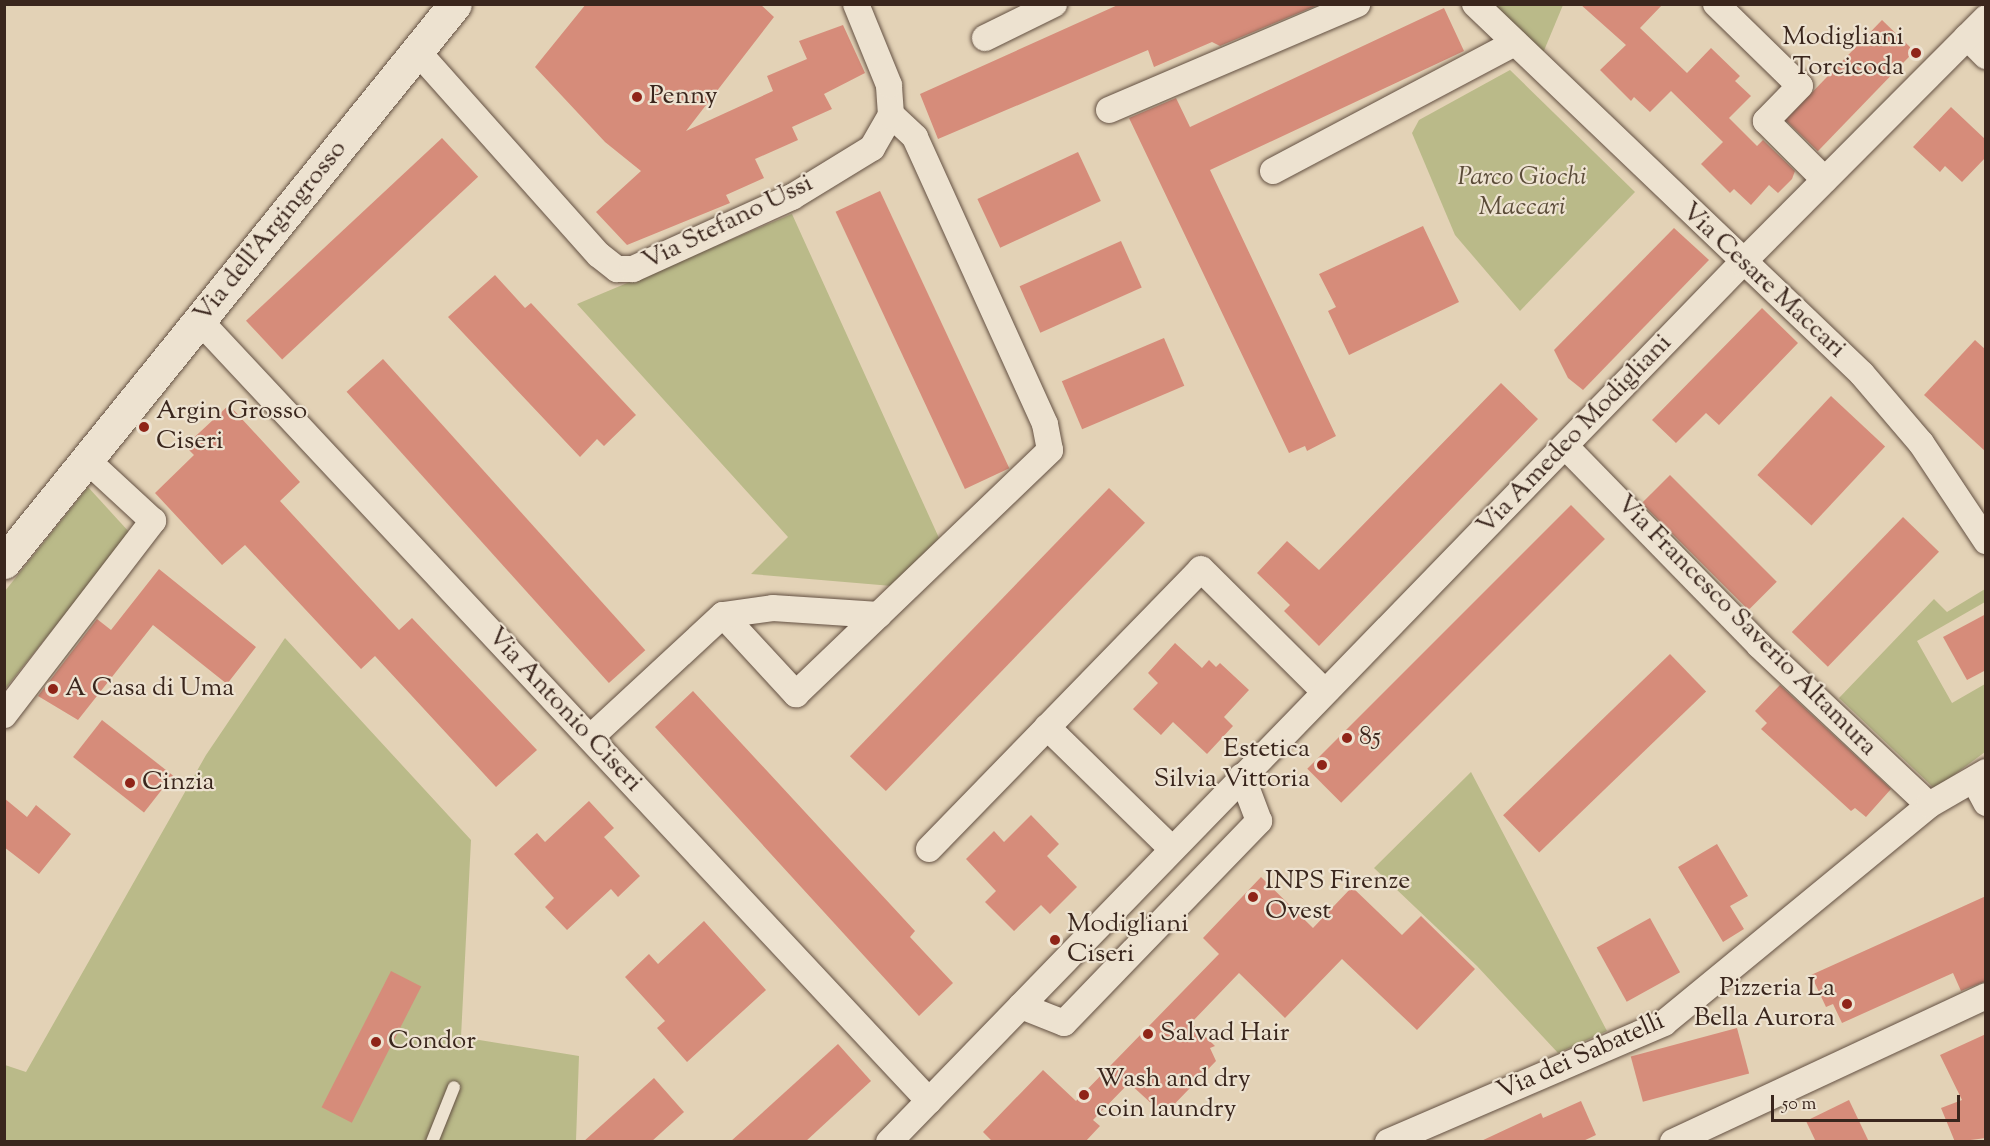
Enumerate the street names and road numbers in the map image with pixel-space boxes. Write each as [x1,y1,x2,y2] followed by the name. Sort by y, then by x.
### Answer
[188,134,354,330] street label: Via dell'Argingrosso
[638,168,818,278] street label: Via Stefano Ussi
[1674,197,1852,365] street label: Via Cesare Maccari
[1471,328,1679,542] street label: Via Amedeo Modigliani
[1609,489,1883,763] street label: Via Francesco Saverio Altamura
[480,621,648,799] street label: Via Antonio Ciseri
[1493,1006,1669,1108] street label: Via dei Sabatelli

